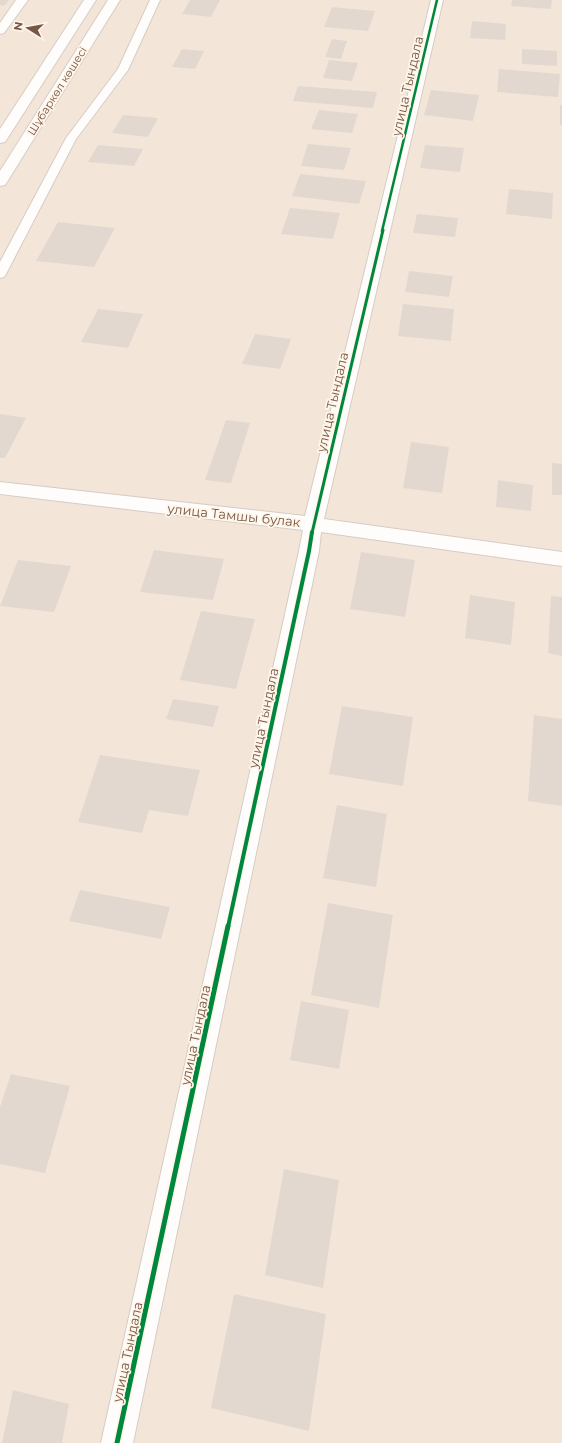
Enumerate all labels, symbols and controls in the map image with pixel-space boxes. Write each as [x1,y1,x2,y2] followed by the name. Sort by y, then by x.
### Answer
[8,8,48,48] north arrow
[10,20,26,32] text: N
[387,34,426,139] street label: улица Тындала
[24,44,90,138] street label: Шұбаркөл көшесі
[312,350,351,455] street label: улица Тындала
[166,500,302,530] street label: улица Тамшы булак
[244,666,281,771] street label: улица Тындала
[176,983,213,1088] street label: улица Тындала
[108,1300,145,1405] street label: улица Тындала

